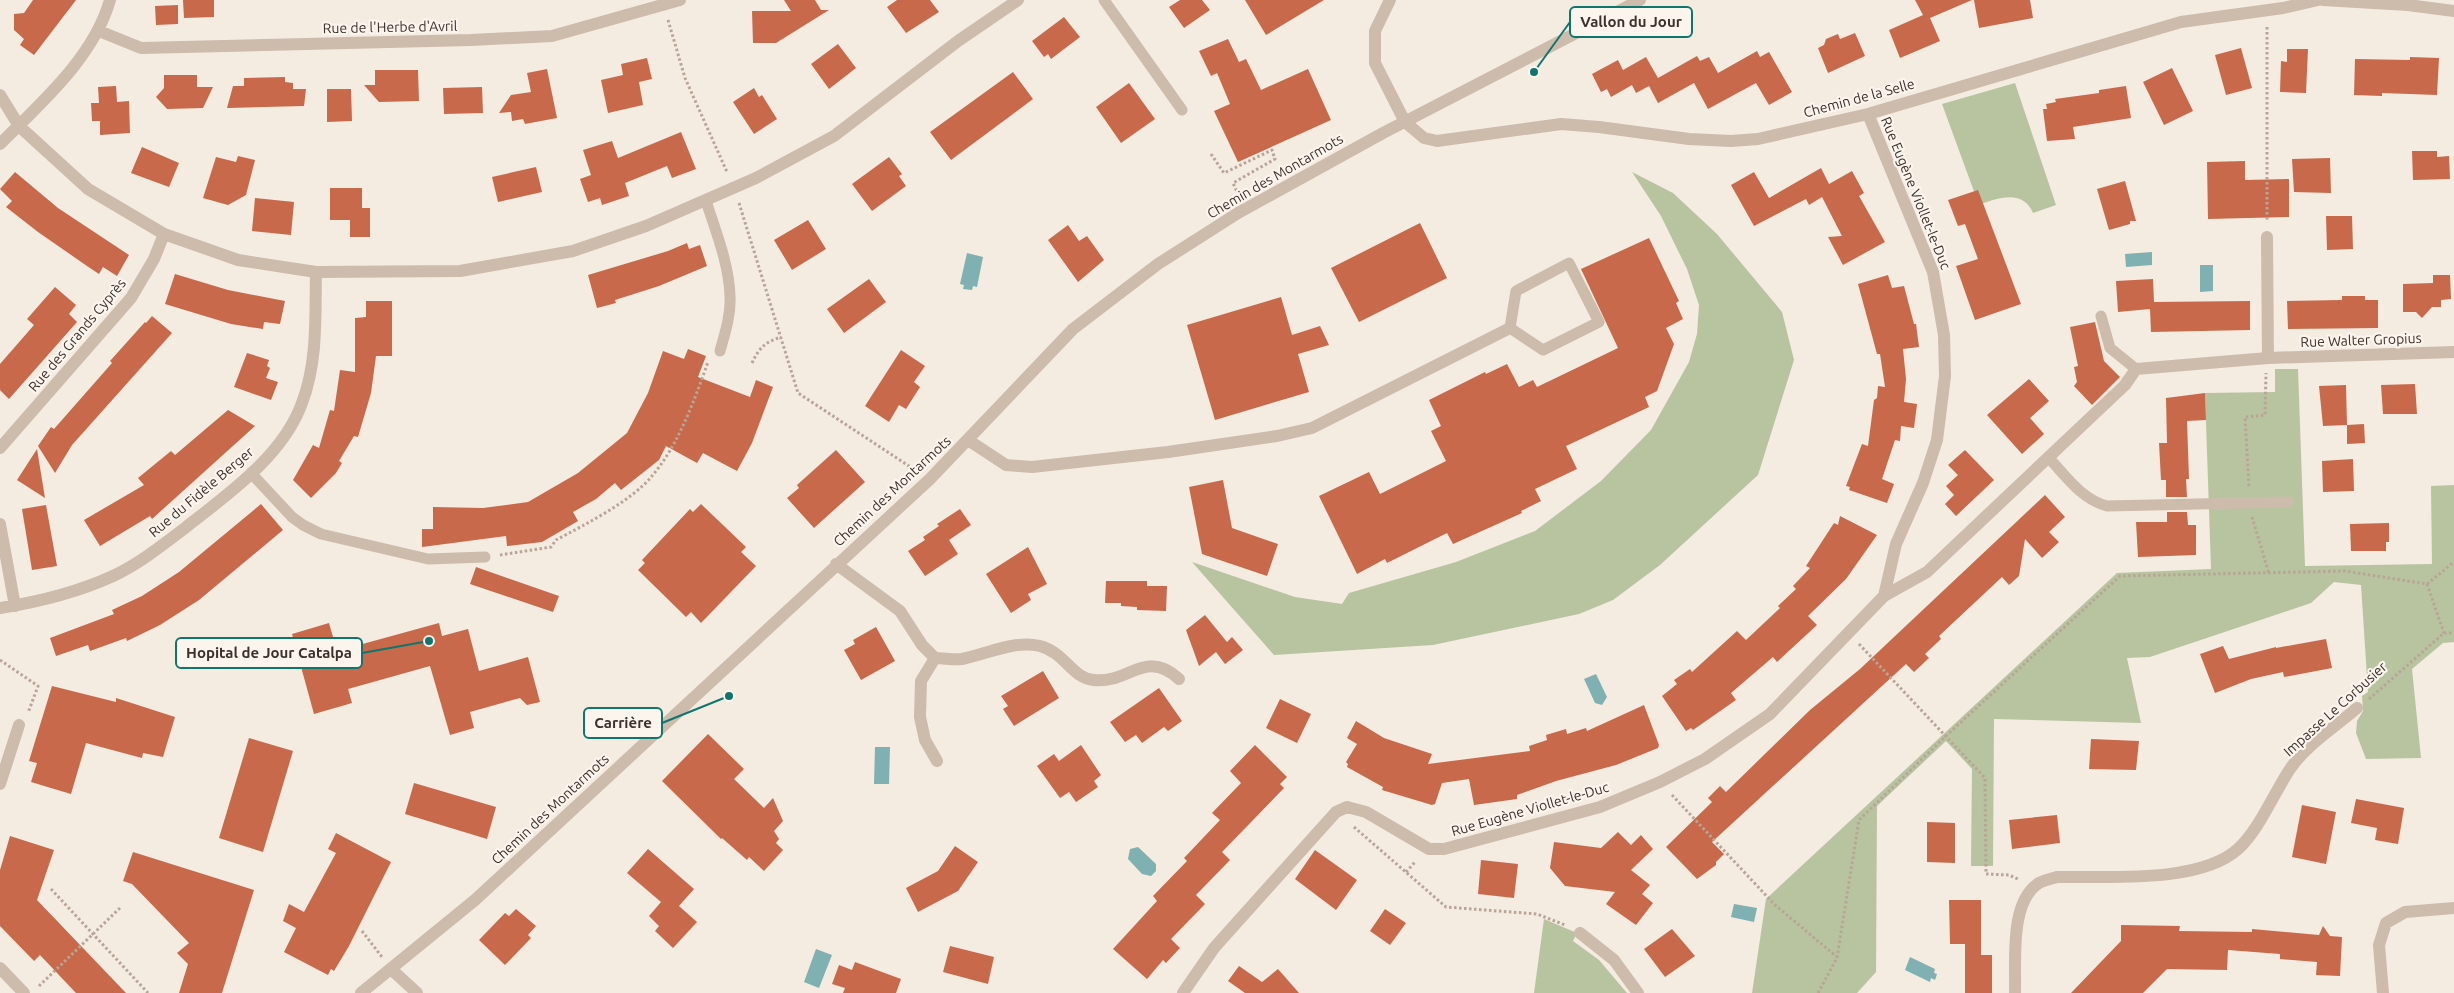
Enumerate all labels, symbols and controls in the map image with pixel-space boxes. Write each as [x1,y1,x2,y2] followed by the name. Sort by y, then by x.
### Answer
[1570,7,1692,37] callout: Vallon du Jour
[1580,13,1683,30] text: Vallon du Jour
[323,18,458,36] street label: Rue de l'Herbe d'Avril
[1802,75,1916,121] street label: Chemin de la Selle
[1878,114,1954,272] street label: Rue Eugène Viollet-le-Duc
[1204,130,1346,222] street label: Chemin des Montarmots
[25,275,129,395] street label: Rue des Grands Cyprès
[2300,330,2422,350] street label: Rue Walter Gropius
[830,433,954,549] street label: Chemin des Montarmots
[146,443,257,540] street label: Rue du Fidèle Berger
[176,638,362,668] callout: Hopital de Jour Catalpa
[186,644,352,661] text: Hopital de Jour Catalpa
[2280,658,2390,759] street label: Impasse Le Corbusier
[584,708,662,738] callout: Carrière
[594,714,652,731] text: Carrière
[488,751,612,867] street label: Chemin des Montarmots
[1449,779,1611,839] street label: Rue Eugène Viollet-le-Duc

